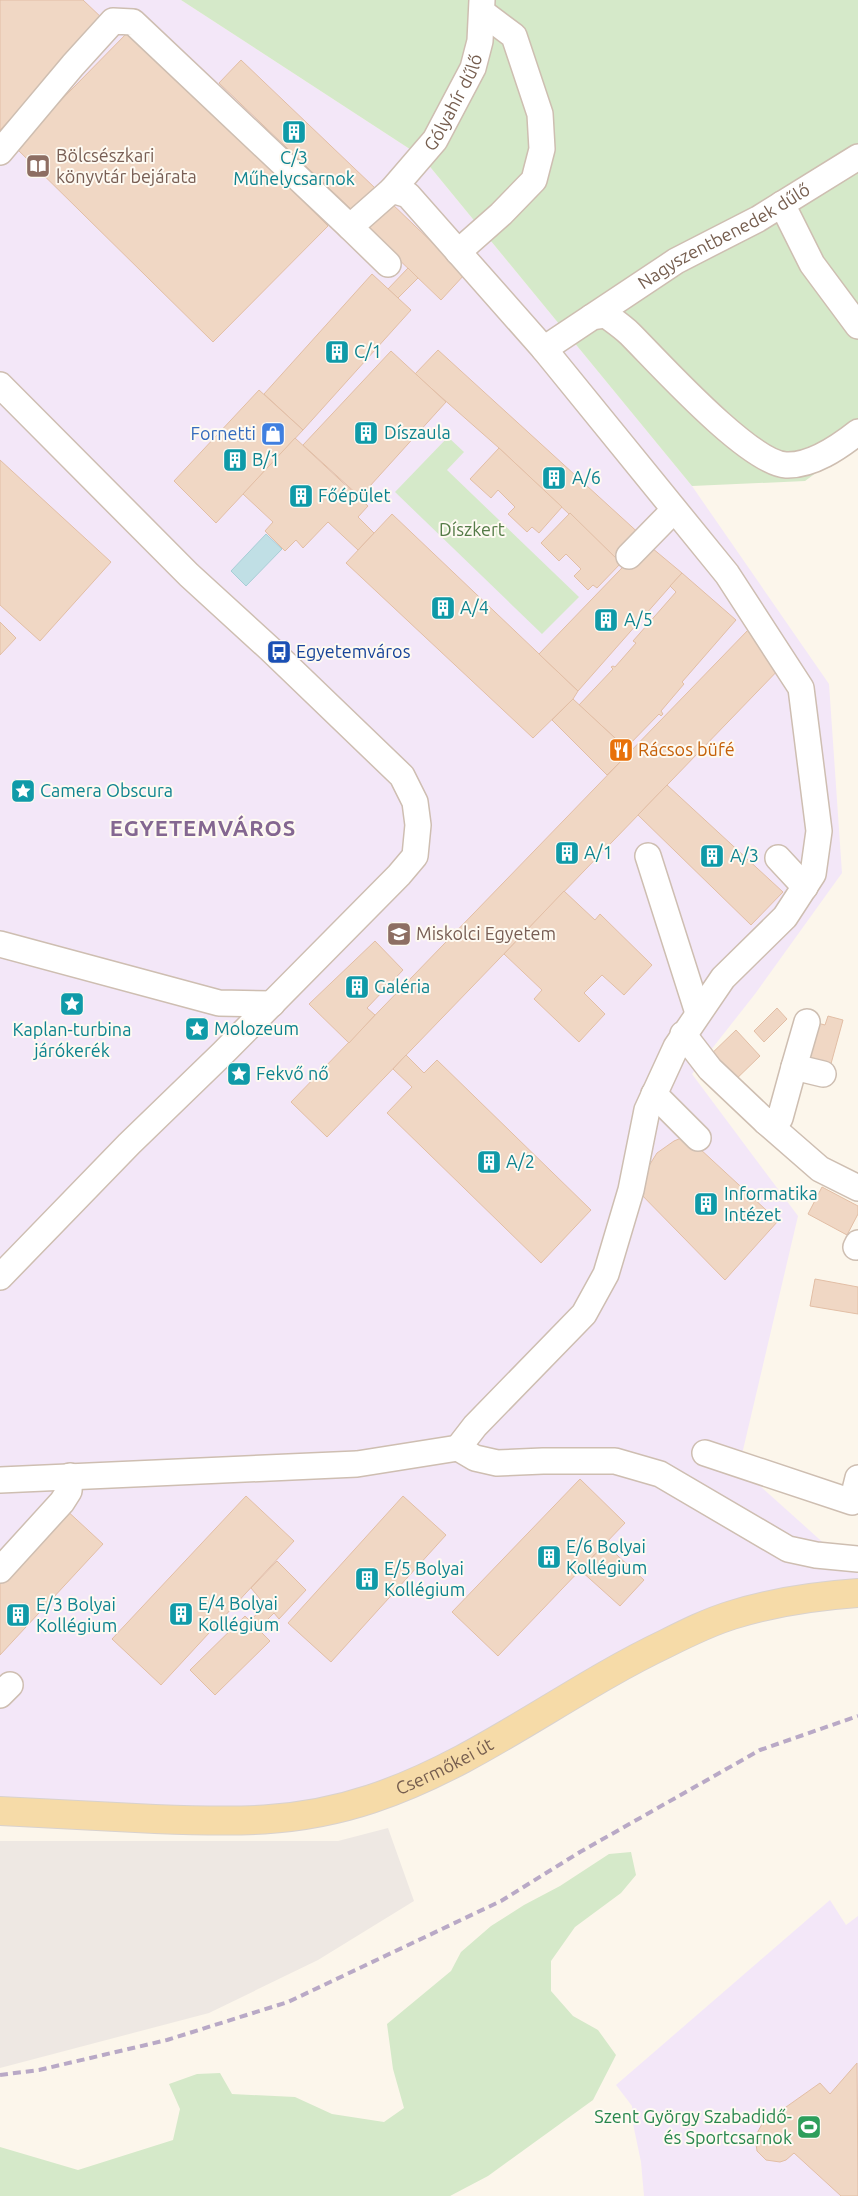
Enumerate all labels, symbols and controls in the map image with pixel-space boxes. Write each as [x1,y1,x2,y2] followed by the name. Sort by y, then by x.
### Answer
[419,52,485,154] street label: Gólyahír dűlő
[281,119,307,145] building icon: C/3 Műhelycsarnok
[56,145,197,186] place label: Bölcsészkari könyvtár bejárata
[233,147,355,188] place label: C/3 Műhelycsarnok
[25,153,51,179] library icon: Bölcsészkari könyvtár bejárata
[634,178,813,293] street label: Nagyszentbenedek dűlő
[324,339,350,365] building icon: C/1
[354,341,382,361] place label: C/1
[353,420,379,446] building icon: Díszaula
[260,421,286,447] shop icon: Fornetti
[384,422,451,442] place label: Díszaula
[190,423,256,443] place label: Fornetti
[222,447,248,473] building icon: B/1
[252,449,280,469] place label: B/1
[541,465,567,491] building icon: A/6
[572,467,601,487] place label: A/6
[288,483,314,509] building icon: Főépület
[318,485,390,505] place label: Főépület
[439,519,505,539] park label: Díszkert
[430,595,456,621] building icon: A/4
[460,597,489,617] place label: A/4
[593,607,619,633] building icon: A/5
[624,609,653,629] place label: A/5
[266,639,292,665] bus stop icon: Egyetemváros
[296,641,411,661] place label: Egyetemváros
[608,737,634,763] restaurant icon: Rácsos büfé
[638,739,735,759] place label: Rácsos büfé
[10,778,36,804] place icon: Camera Obscura
[40,780,173,800] place label: Camera Obscura
[110,815,296,840] district label: EGYETEMVÁROS
[554,840,580,866] building icon: A/1
[584,842,613,862] place label: A/1
[699,843,725,869] building icon: A/3
[730,845,759,865] place label: A/3
[386,921,412,947] school or university icon: Miskolci Egyetem
[416,923,556,943] place label: Miskolci Egyetem
[344,974,370,1000] building icon: Galéria
[374,976,430,996] place label: Galéria
[59,991,85,1017] place icon: Kaplan-turbina járókerék
[184,1016,210,1042] place icon: Molozeum
[214,1018,299,1038] place label: Molozeum
[13,1019,131,1060] place label: Kaplan-turbina járókerék
[226,1061,252,1087] place icon: Fekvő nő
[256,1063,329,1083] place label: Fekvő nő
[476,1149,502,1175] building icon: A/2
[506,1151,535,1171] place label: A/2
[724,1183,818,1224] place label: Informatika Intézet
[693,1191,719,1217] building icon: Informatika Intézet
[566,1536,647,1577] place label: E/6 Bolyai Kollégium
[536,1544,562,1570] building icon: E/6 Bolyai Kollégium
[384,1558,465,1599] place label: E/5 Bolyai Kollégium
[354,1566,380,1592] building icon: E/5 Bolyai Kollégium
[198,1593,279,1634] place label: E/4 Bolyai Kollégium
[36,1594,117,1635] place label: E/3 Bolyai Kollégium
[168,1601,194,1627] building icon: E/4 Bolyai Kollégium
[5,1602,31,1628] building icon: E/3 Bolyai Kollégium
[393,1733,496,1798] street label: Csermőkei út
[594,2106,792,2147] place label: Szent György Szabadidő- és Sportcsarnok
[796,2114,822,2140] sports icon: Szent György Szabadidő- és Sportcsarnok

